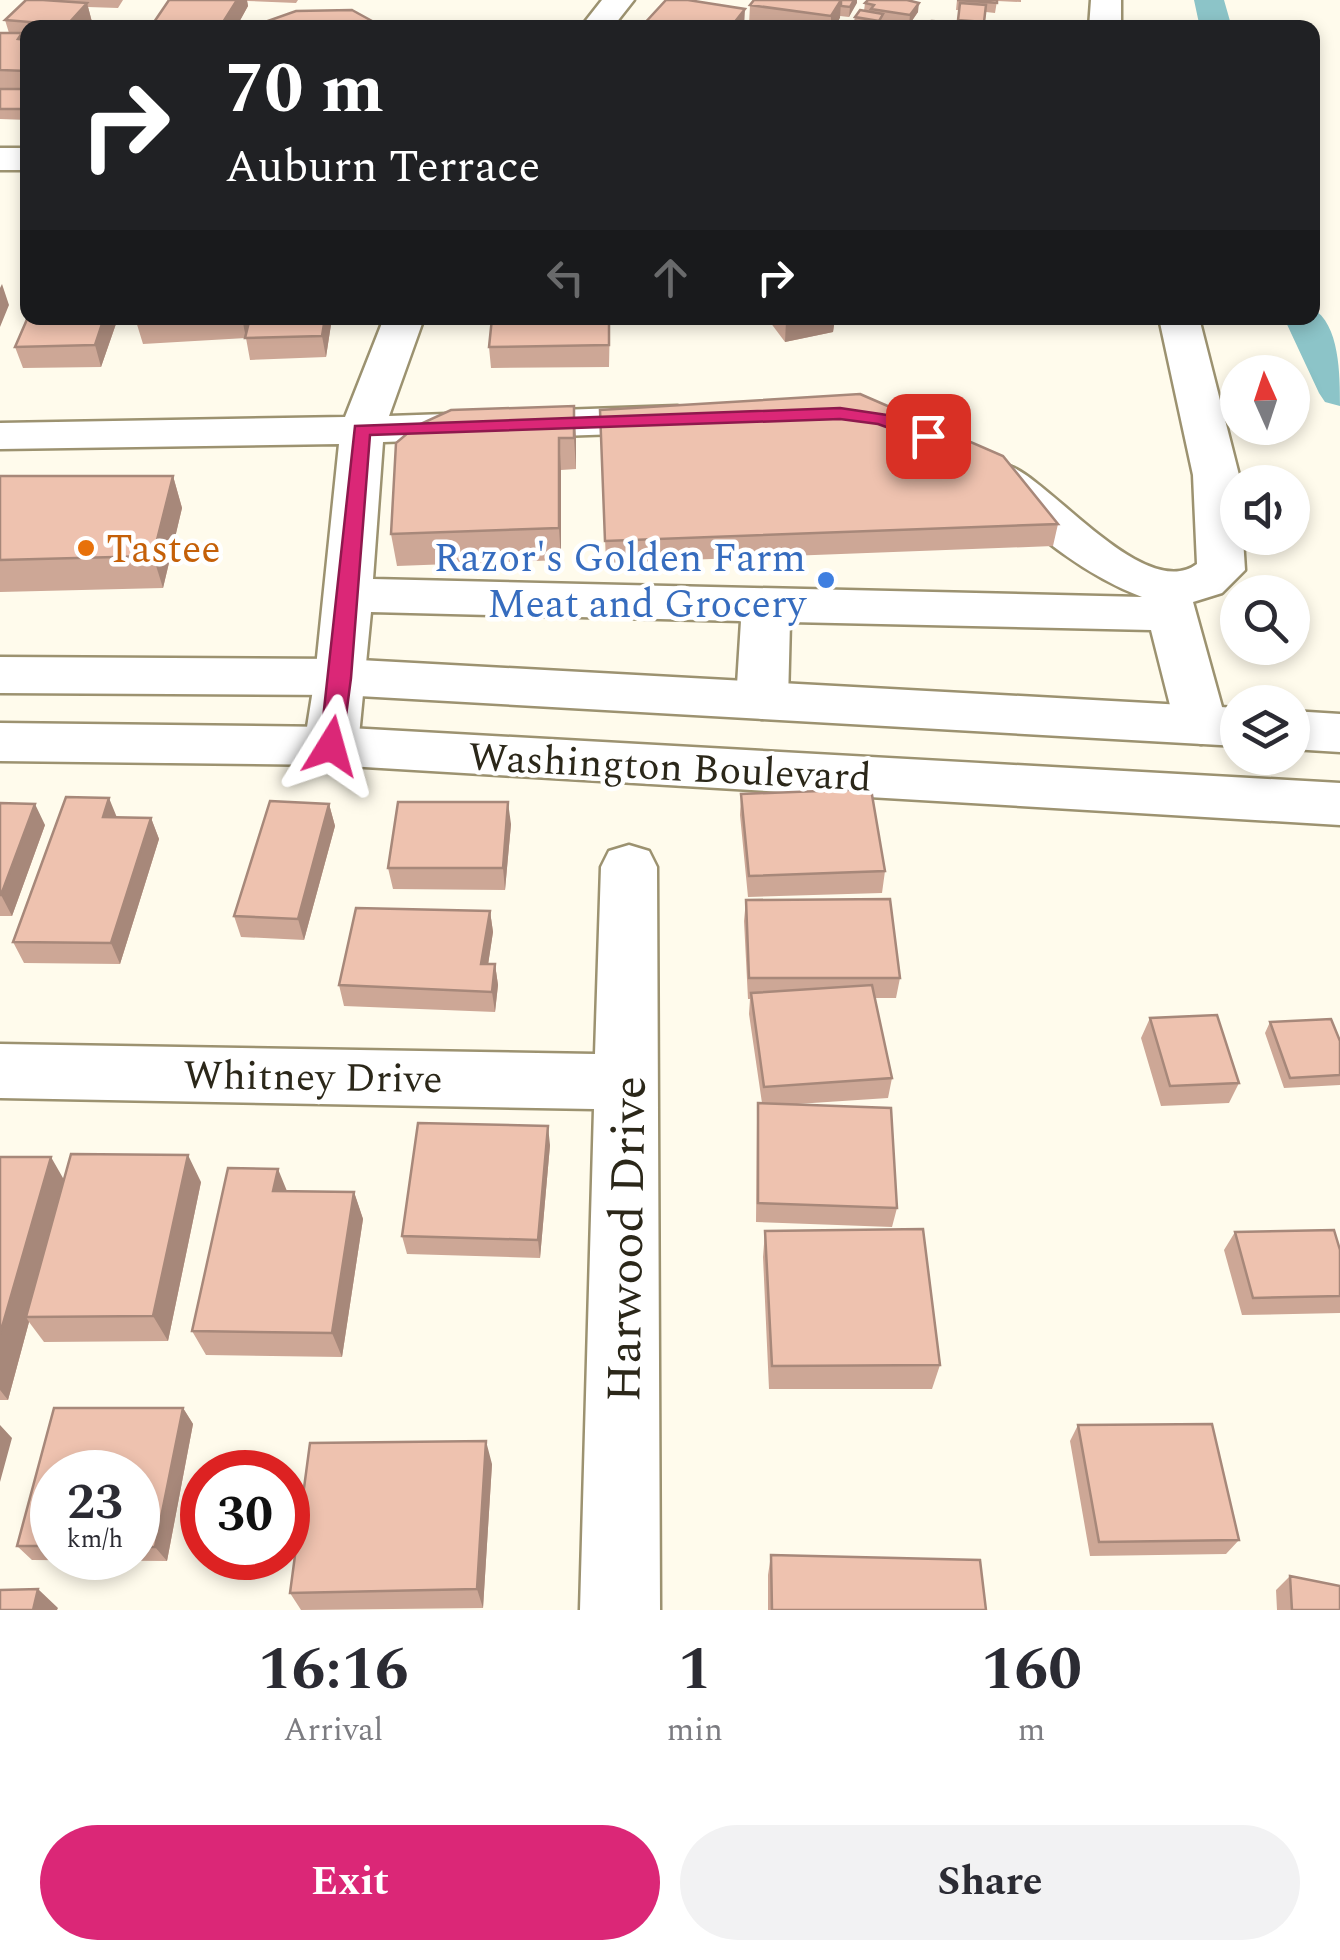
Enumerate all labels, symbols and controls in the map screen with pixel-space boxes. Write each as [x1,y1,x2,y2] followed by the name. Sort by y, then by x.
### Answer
[225,37,384,143] text: 70 m
[60,60,190,190] icon: right
[225,133,540,202] text: Auburn Terrace
[538,250,593,305] icon: left
[643,250,698,305] icon: ahead
[748,250,803,305] icon: right
[1220,355,1310,445] north arrow
[1220,355,1310,775] map controls
[886,394,971,479] pin
[901,409,956,464] icon: arrive
[1220,465,1310,555] button: sound
[106,520,221,581] place label: Tastee
[434,529,808,636] place label: Razor's Golden Farm Meat and Grocery
[75,537,97,559] marker: Tastee
[815,569,837,591] marker: Razor's Golden Farm Meat and Grocery
[1220,575,1310,665] button: search
[1220,685,1310,775] button: layers
[279,694,383,798] position arrow
[467,727,873,810] street label: Washington Boulevard
[183,1046,443,1111] street label: Whitney Drive
[588,1075,667,1403] street label: Harwood Drive
[180,1450,310,1580] speed limit sign: 30
[67,1465,123,1541] text: 23
[67,1521,123,1559] text: km/h
[258,1624,409,1716] text: 16:16
[678,1624,712,1716] text: 1
[981,1624,1082,1716] text: 160
[284,1706,383,1755] text: Arrival
[667,1706,723,1755] text: min
[1018,1706,1045,1755] text: m
[40,1825,660,1940] button: Exit
[680,1825,1300,1940] button: Share

